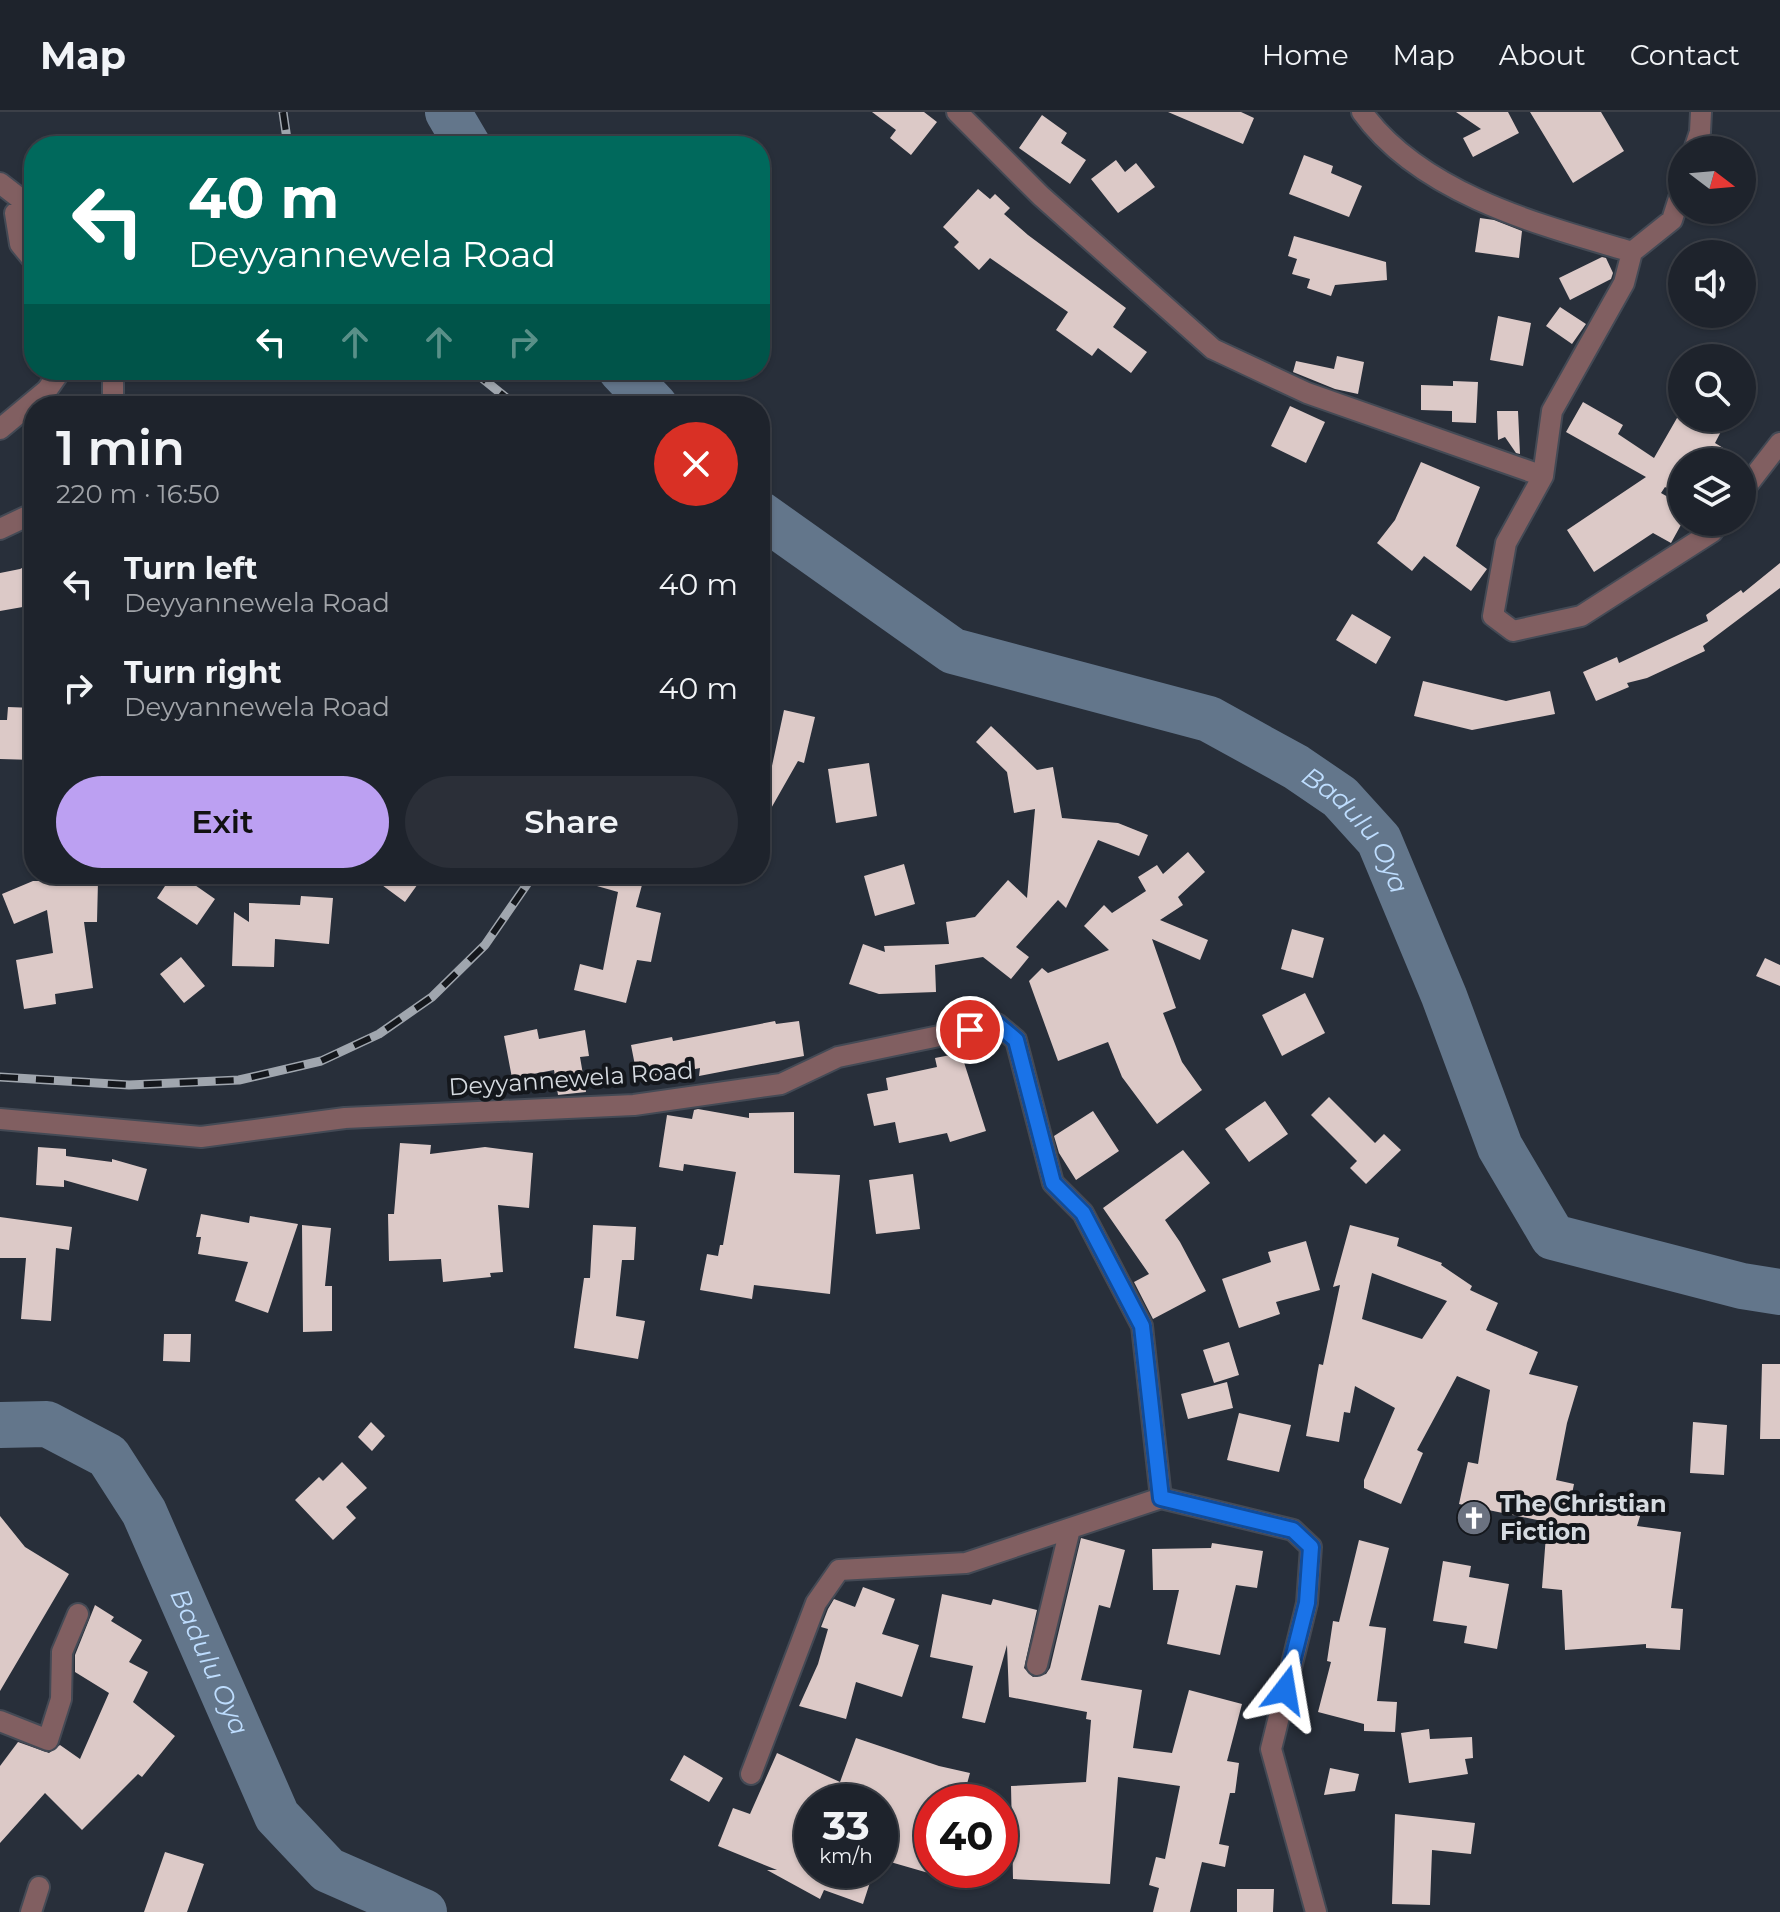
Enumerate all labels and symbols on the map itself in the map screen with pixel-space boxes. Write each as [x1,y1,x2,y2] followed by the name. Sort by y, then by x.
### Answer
[1668,136,1756,224] north arrow
[1296,760,1415,898] water label: Badulu Oya
[936,996,1004,1064] pin
[448,1055,694,1102] street label: Deyyannewela Road
[1500,1489,1667,1546] place label: The Christian Fiction
[1455,1499,1493,1537] church icon: The Christian Fiction
[163,1584,256,1740] water label: Badulu Oya
[1243,1648,1327,1732] position arrow
[914,1784,1018,1888] speed limit sign: 40

